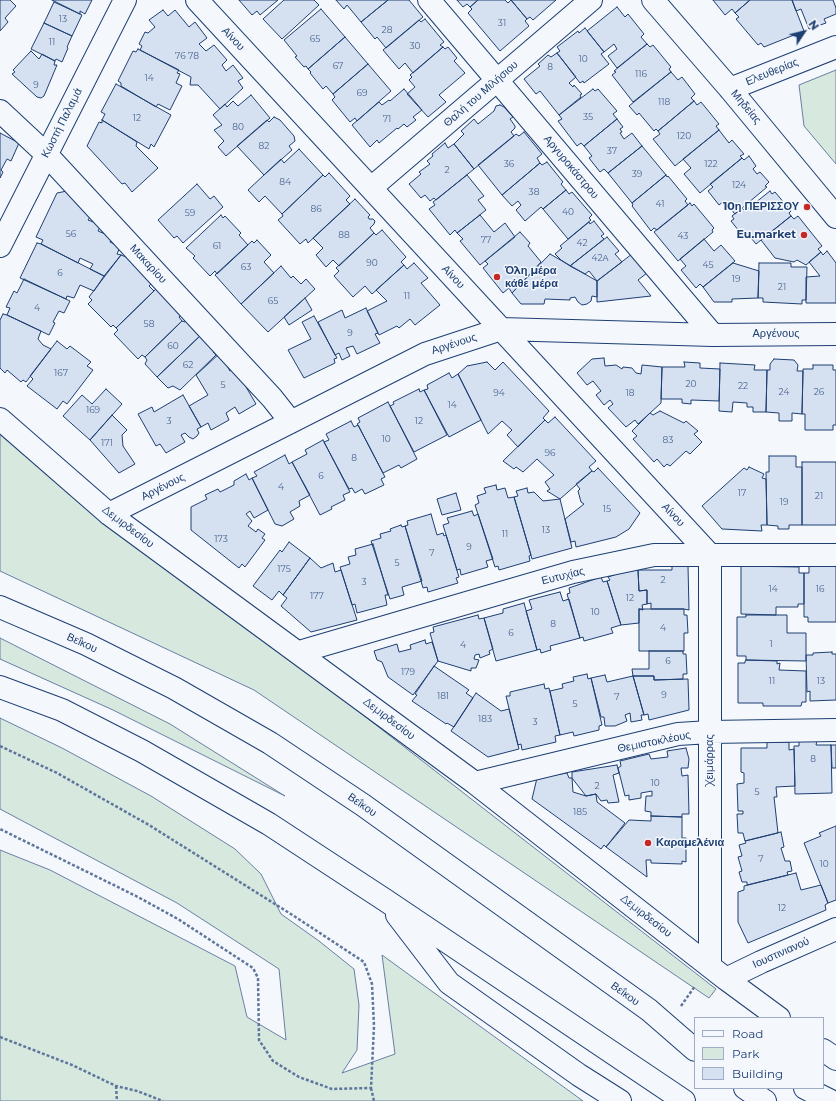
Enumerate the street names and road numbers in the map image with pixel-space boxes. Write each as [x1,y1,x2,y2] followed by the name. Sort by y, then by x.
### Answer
[219,24,247,54] street label: Αίνου
[744,55,800,89] street label: Ελευθερίας
[441,58,521,130] street label: Θαλή του Μιλήσιου
[39,86,85,160] street label: Κωστή Παλαμά
[728,87,764,127] street label: Μηδείας
[541,133,601,201] street label: Αργυροκάστρου
[127,242,169,286] street label: Μακαρίου
[439,262,467,292] street label: Αίνου
[753,327,799,341] street label: Αργένους
[430,330,478,358] street label: Αργένους
[139,470,187,504] street label: Αργένους
[659,500,687,530] street label: Αίνου
[100,503,156,551] street label: Δεμιρδεσίου
[540,564,586,588] street label: Ευτυχίας
[65,630,99,656] street label: Βεΐκου
[361,695,417,743] street label: Δεμιρδεσίου
[616,728,692,756] street label: Θεμιστοκλέους
[703,734,717,786] street label: Χειμάρρας
[345,790,379,820] street label: Βεΐκου
[618,892,674,940] street label: Δεμιρδεσίου
[751,935,811,971] street label: Ιουστινιανού
[608,979,642,1009] street label: Βεΐκου

